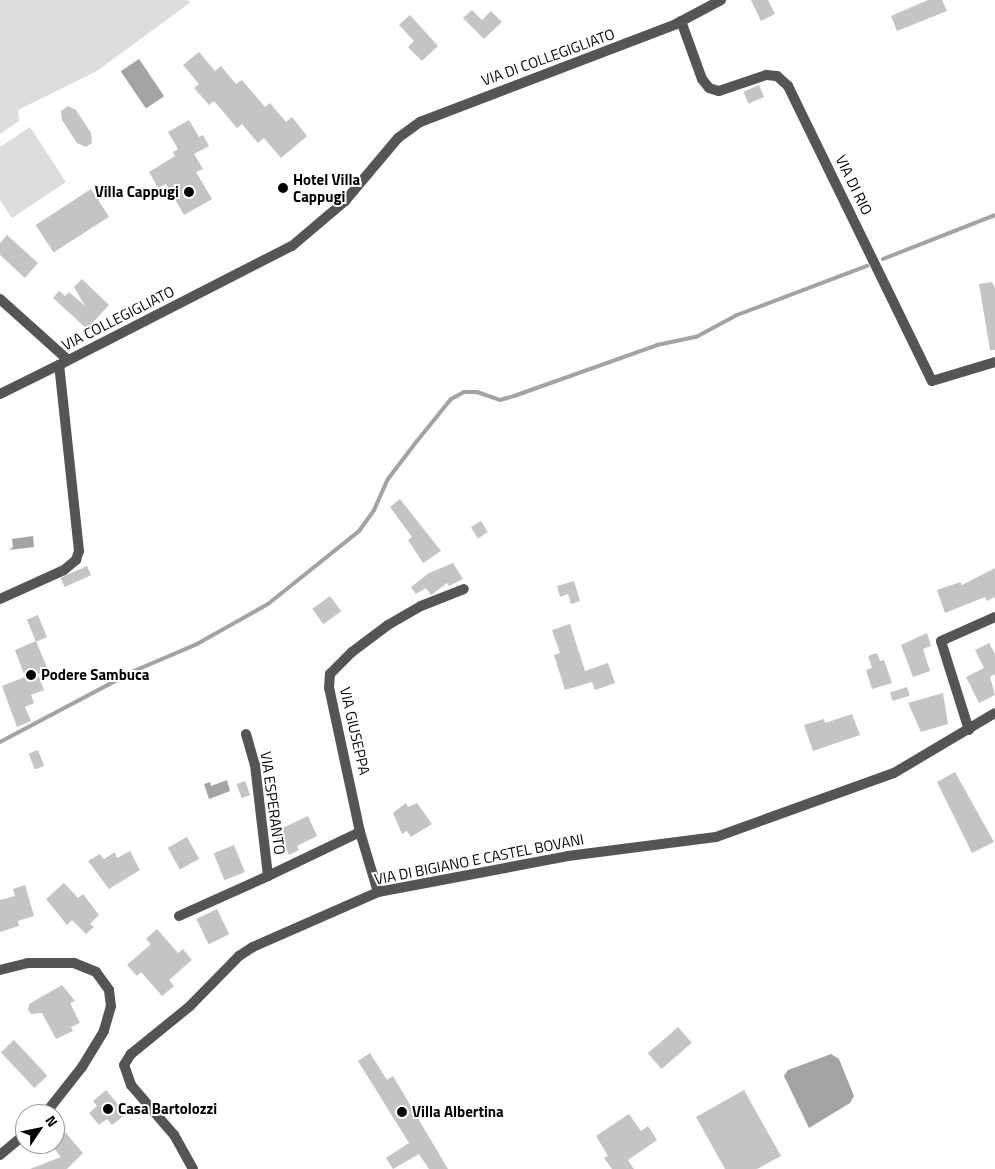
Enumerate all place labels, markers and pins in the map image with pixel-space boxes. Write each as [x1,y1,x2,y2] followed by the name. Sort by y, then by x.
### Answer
[293,170,360,205] place label: Hotel Villa Cappugi
[277,182,289,194] marker: Hotel Villa Cappugi
[95,183,179,201] place label: Villa Cappugi
[183,186,195,198] marker: Villa Cappugi
[41,666,149,684] place label: Podere Sambuca
[25,669,37,681] marker: Podere Sambuca
[118,1100,217,1118] place label: Casa Bartolozzi
[102,1103,114,1115] marker: Casa Bartolozzi
[412,1103,504,1121] place label: Villa Albertina
[396,1106,408,1118] marker: Villa Albertina

